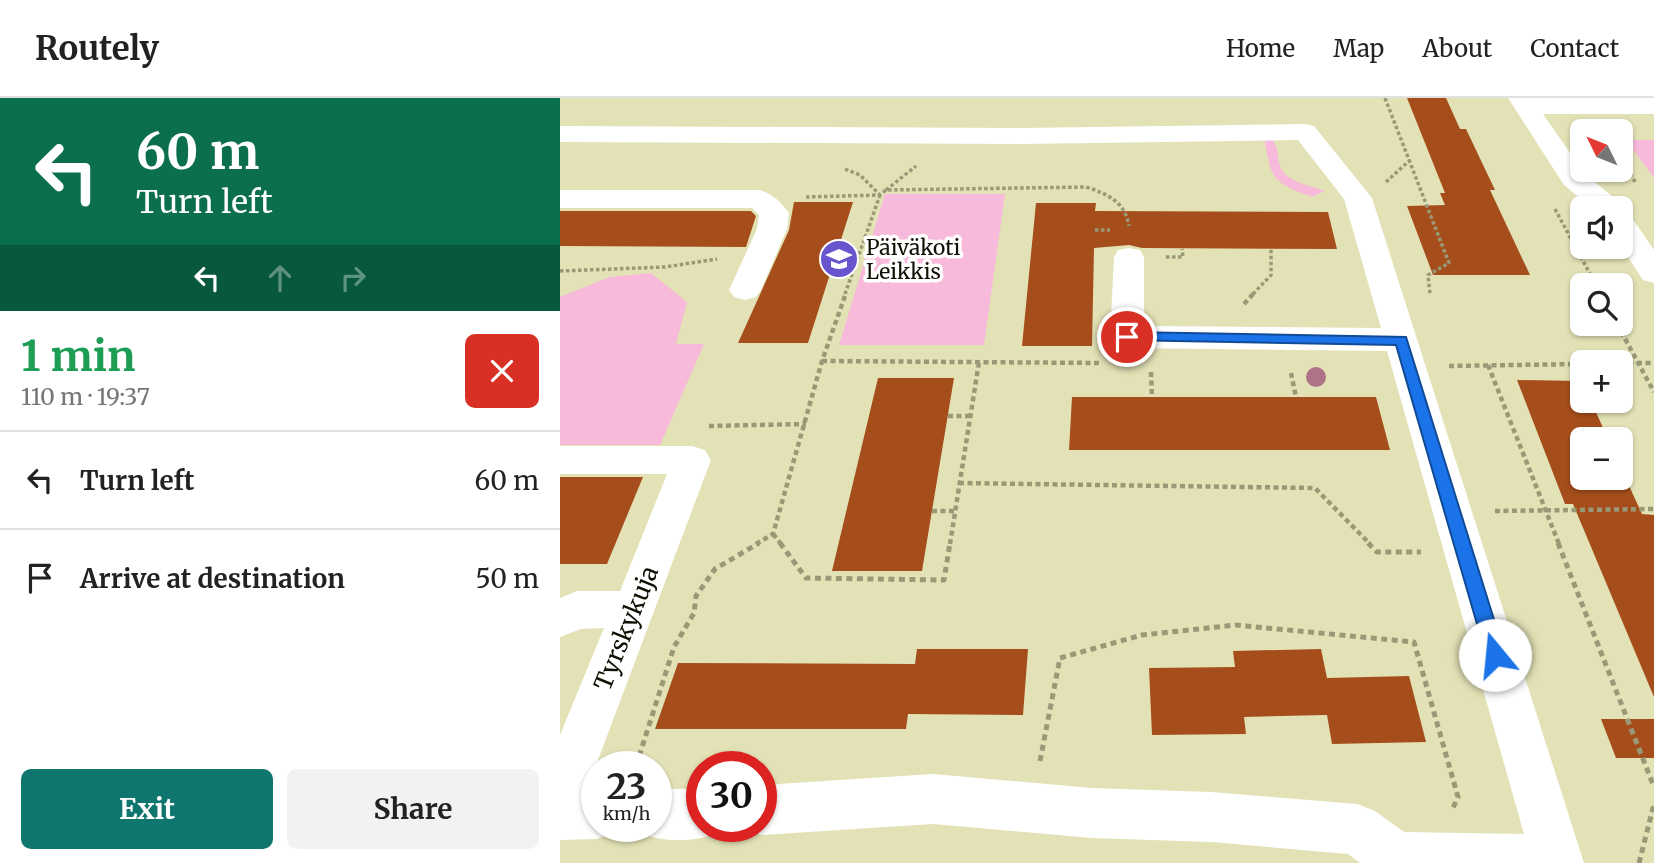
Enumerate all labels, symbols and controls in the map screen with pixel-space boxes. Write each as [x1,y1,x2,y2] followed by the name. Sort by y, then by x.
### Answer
[35,28,159,69] text: Routely
[1226,33,1295,64] text: Home
[1333,33,1384,64] text: Map
[1422,33,1492,64] text: About
[1530,33,1619,64] text: Contact
[1570,119,1633,182] north arrow
[1570,119,1633,490] map controls
[136,121,259,182] text: 60 m
[21,126,112,217] icon: left
[136,182,273,222] text: Turn left
[1570,196,1633,259] button: sound
[866,234,961,285] place label: Päiväkoti Leikkis
[818,238,860,280] school or university icon: Päiväkoti Leikkis
[188,259,226,297] icon: left
[261,259,299,297] icon: ahead
[334,259,372,297] icon: right
[1570,273,1633,336] button: search
[1097,307,1157,367] pin
[1108,318,1146,356] icon: arrive
[21,330,135,382] text: 1 min
[465,334,539,408] button: close
[1570,350,1633,413] button: +
[21,382,150,411] text: 110 m · 19:37
[1570,427,1633,490] button: −
[21,461,59,499] icon: left
[80,464,194,497] text: Turn left
[475,464,539,497] text: 60 m
[21,559,59,597] icon: arrive
[587,561,665,695] street label: Tyrskykuja
[80,562,345,595] text: Arrive at destination
[475,562,539,595] text: 50 m
[1458,618,1532,692] position arrow
[686,751,777,842] speed limit sign: 30
[607,765,646,809] text: 23
[21,769,273,849] button: Exit
[287,769,539,849] button: Share
[603,802,650,825] text: km/h

